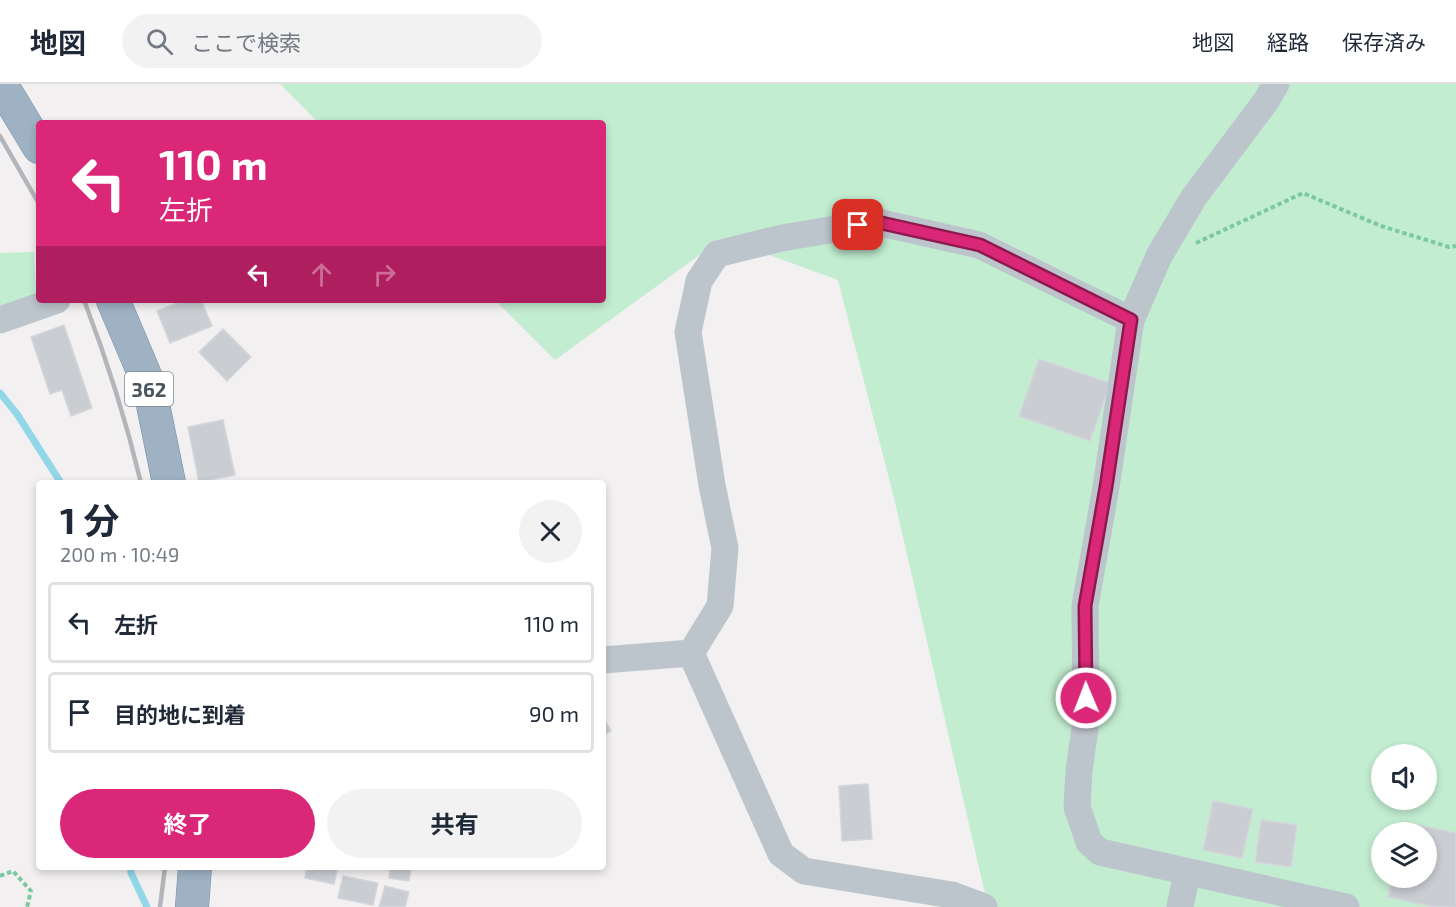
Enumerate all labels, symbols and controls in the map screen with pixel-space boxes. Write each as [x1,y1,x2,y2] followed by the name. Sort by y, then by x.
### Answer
[122,14,542,68] search box
[30,25,86,59] text: 地図
[143,25,176,58] icon: search
[191,29,301,55] text: ここで検索
[1192,29,1234,54] text: 地図
[1267,29,1309,54] text: 経路
[1342,29,1426,54] text: 保存済み
[159,138,268,188] text: 110 m
[60,144,138,222] icon: left
[159,193,213,225] text: 左折
[832,199,883,250] pin
[841,208,874,241] icon: arrive
[242,258,275,291] icon: left
[305,258,338,291] icon: ahead
[368,258,401,291] icon: right
[125,372,173,406] road number: 362
[60,498,119,541] text: 1 分
[519,500,582,563] button: close
[60,542,179,566] text: 200 m · 10:49
[63,606,96,639] icon: left
[524,610,579,636] text: 110 m
[114,611,158,637] text: 左折
[1054,666,1118,730] position arrow
[63,696,96,729] icon: arrive
[529,700,579,726] text: 90 m
[114,701,246,727] text: 目的地に到着
[1371,744,1437,888] map controls
[1371,744,1437,810] button: sound
[60,789,315,858] button: 終了
[327,789,582,858] button: 共有
[1371,822,1437,888] button: layers

